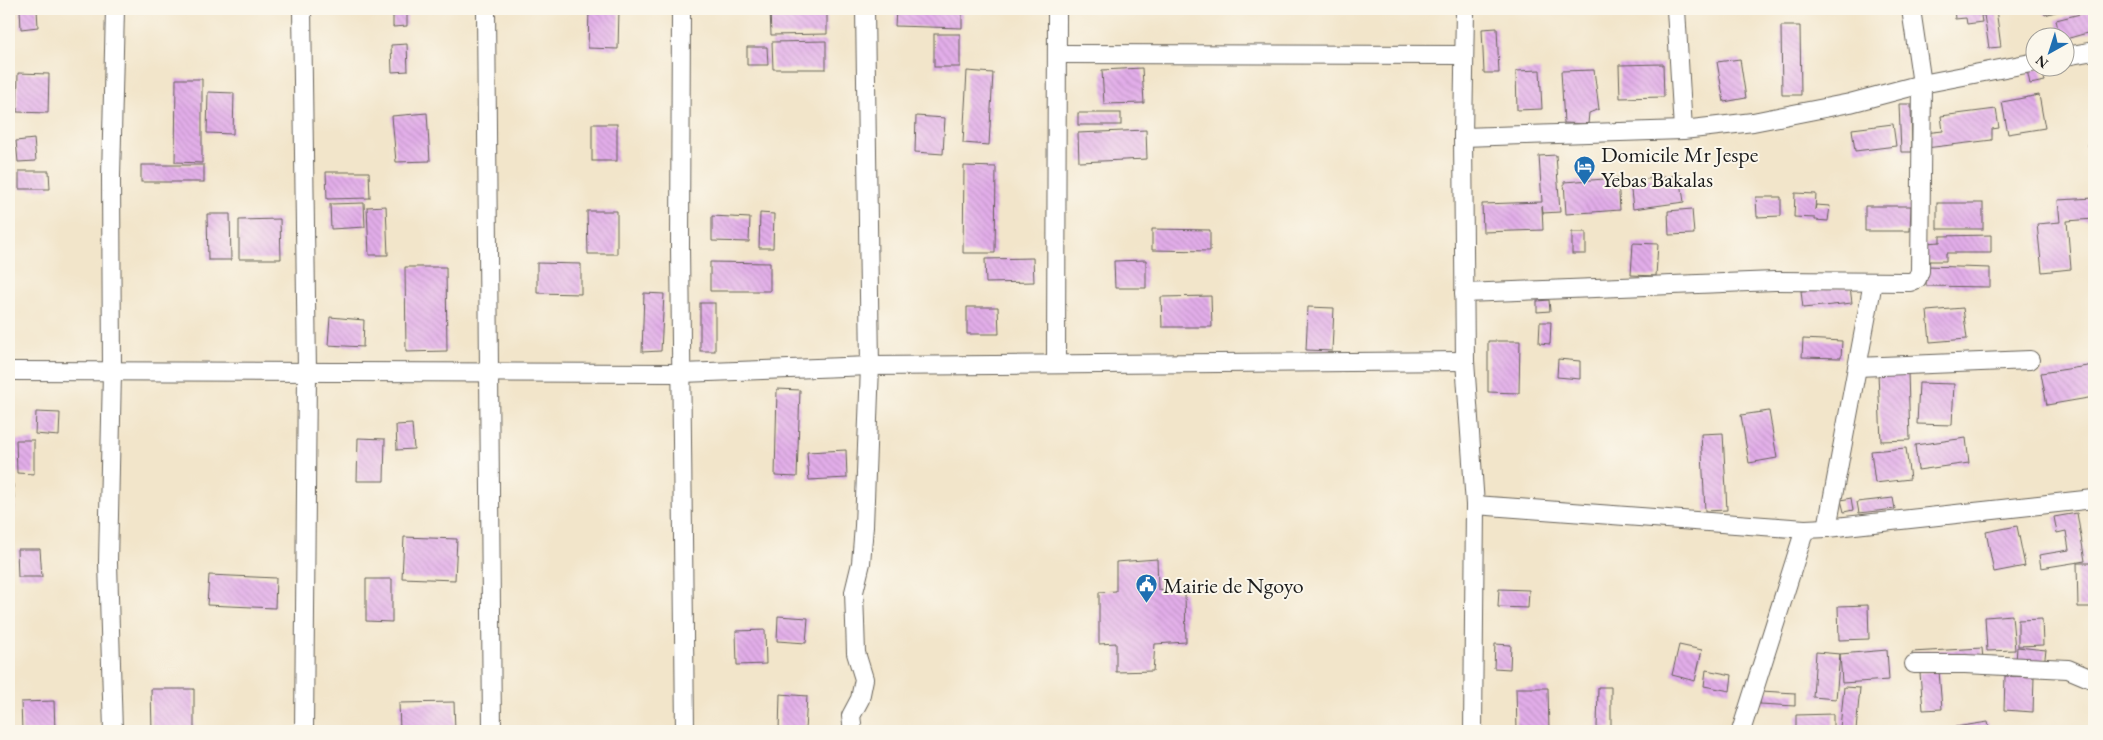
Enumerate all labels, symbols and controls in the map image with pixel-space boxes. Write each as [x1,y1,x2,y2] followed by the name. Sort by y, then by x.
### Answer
[2026,28,2076,78] north arrow
[2031,51,2052,73] text: N
[1601,140,1759,194] place label: Domicile Mr Jespe Yebas Bakalas
[1573,155,1597,186] hotel icon: Domicile Mr Jespe Yebas Bakalas
[1163,571,1304,600] place label: Mairie de Ngoyo
[1135,573,1159,604] public building icon: Mairie de Ngoyo

